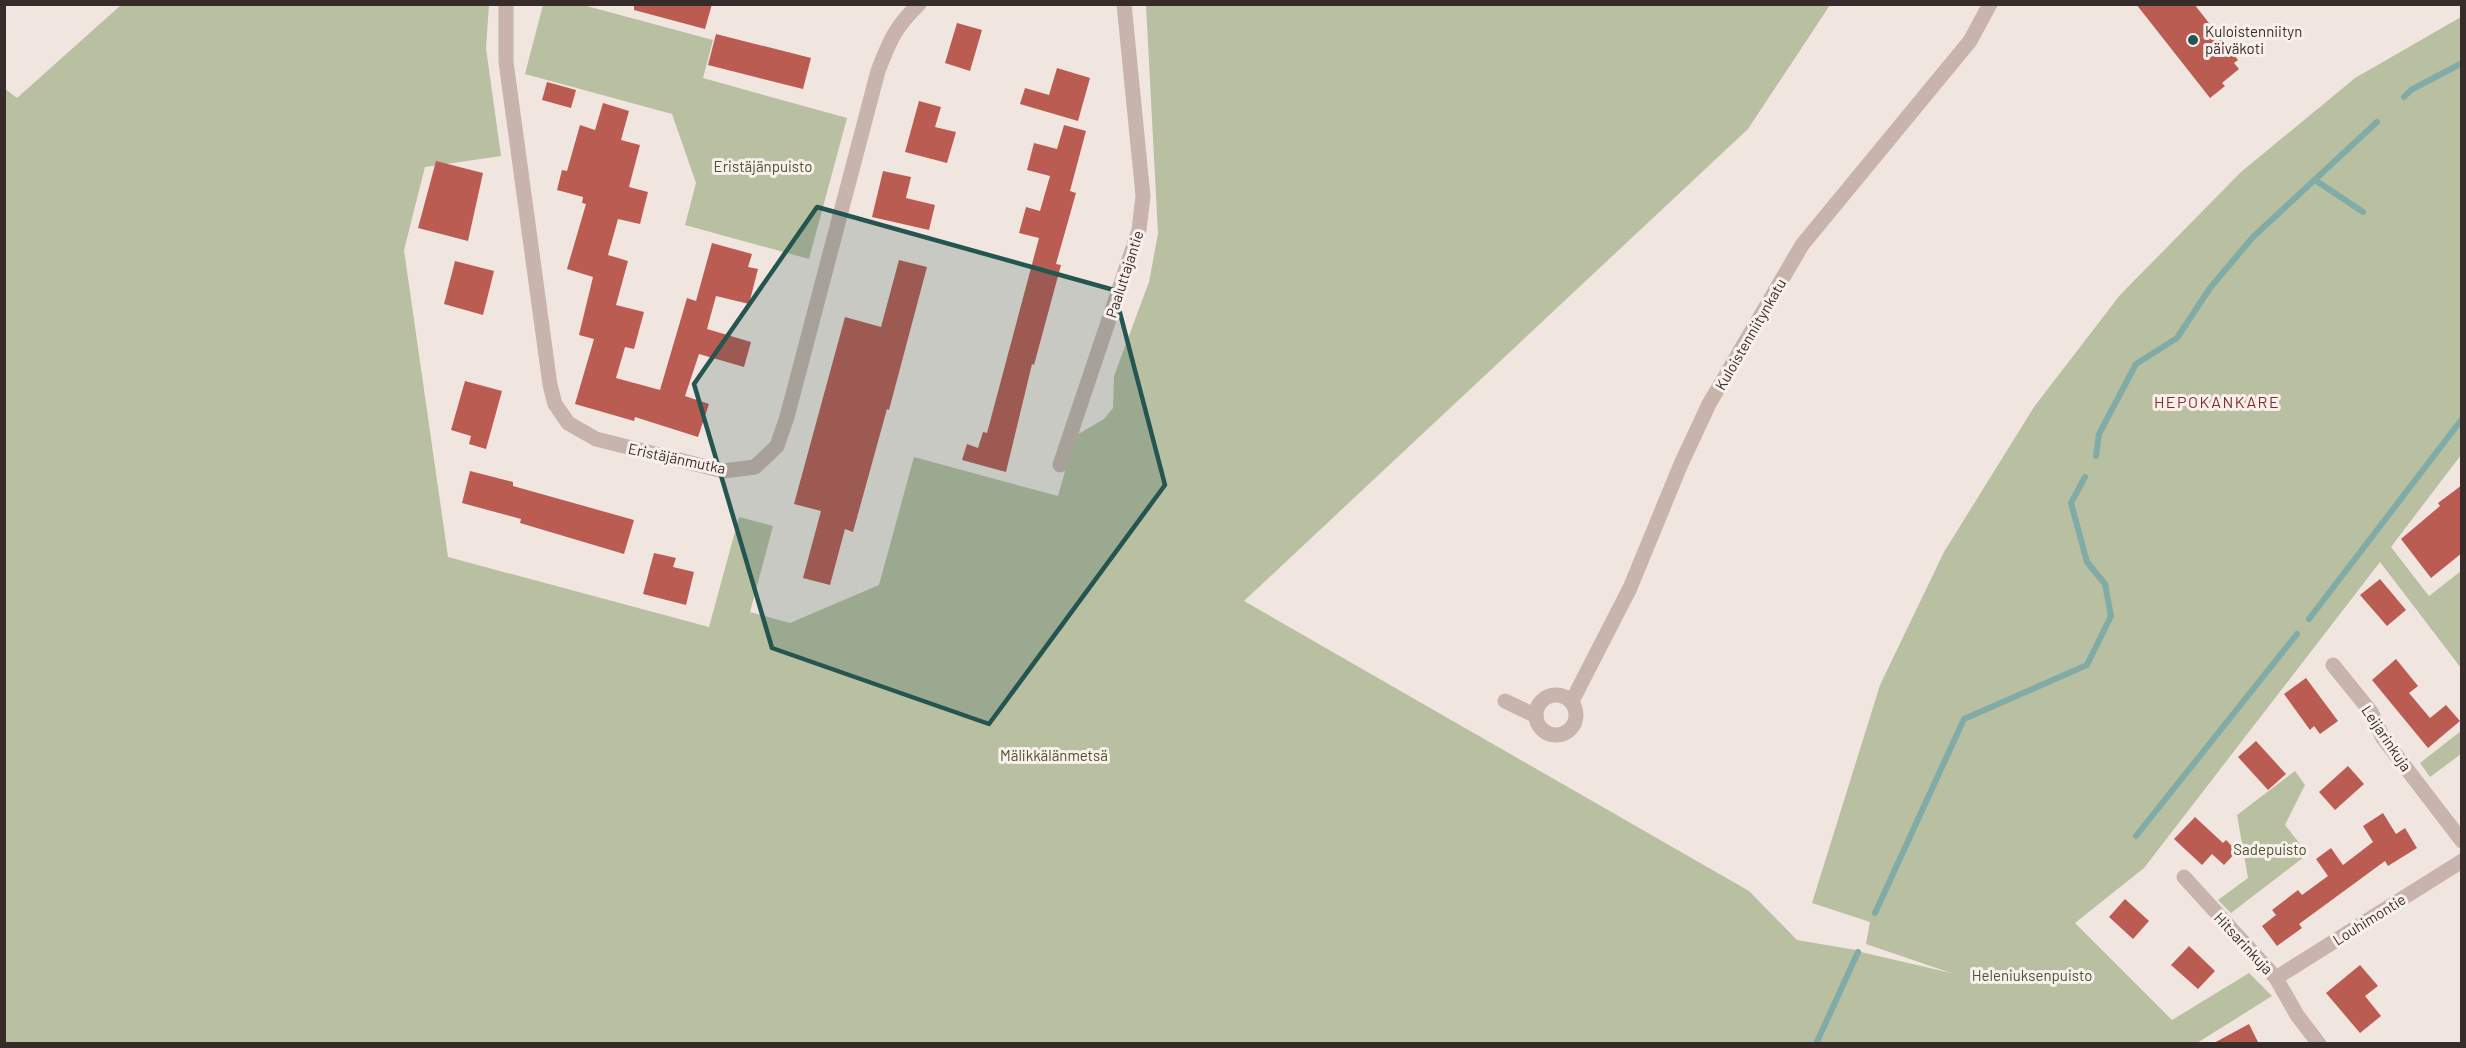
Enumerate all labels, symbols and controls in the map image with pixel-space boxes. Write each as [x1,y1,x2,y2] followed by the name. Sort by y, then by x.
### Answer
[2205,22,2302,57] place label: Kuloistenniityn päiväkoti
[2186,33,2200,47] marker: Kuloistenniityn päiväkoti
[714,157,812,175] park label: Eristäjänpuisto
[1101,228,1147,320] street label: Paaluttajantie
[1711,275,1789,393] street label: Kuloistenniitynkatu
[2154,392,2280,411] district label: HEPOKANKARE
[627,439,727,477] street label: Eristäjänmutka
[2358,701,2416,775] street label: Leijarinkuja
[1000,746,1108,764] park label: Mälikkälänmetsä
[2233,840,2307,858] park label: Sadepuisto
[2329,890,2409,948] street label: Louhimontie
[2211,908,2277,978] street label: Hitsarinkuja
[1972,966,2092,984] park label: Heleniuksenpuisto

